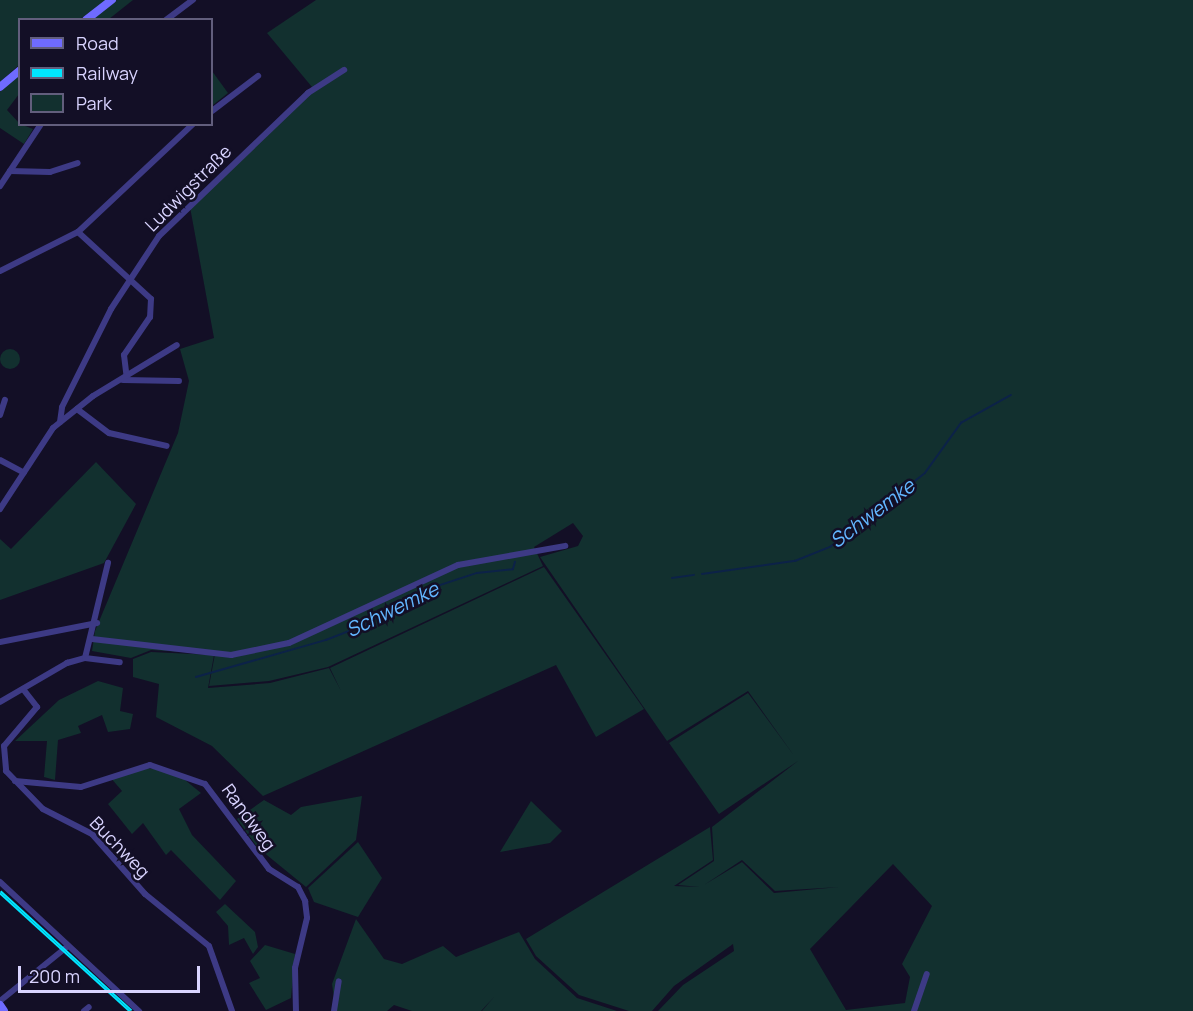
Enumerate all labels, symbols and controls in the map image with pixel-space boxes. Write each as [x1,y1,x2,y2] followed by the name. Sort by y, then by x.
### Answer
[18,18,213,126] legend
[76,31,119,55] text: Road
[76,61,138,85] text: Railway
[76,91,112,115] text: Park
[140,140,236,236] street label: Ludwigstraße
[825,473,919,553] water label: Schwemke
[342,576,442,642] water label: Schwemke
[218,779,280,855] street label: Randweg
[85,812,155,882] street label: Buchweg
[21,954,202,992] scale bar
[29,964,80,988] text: 200 m

